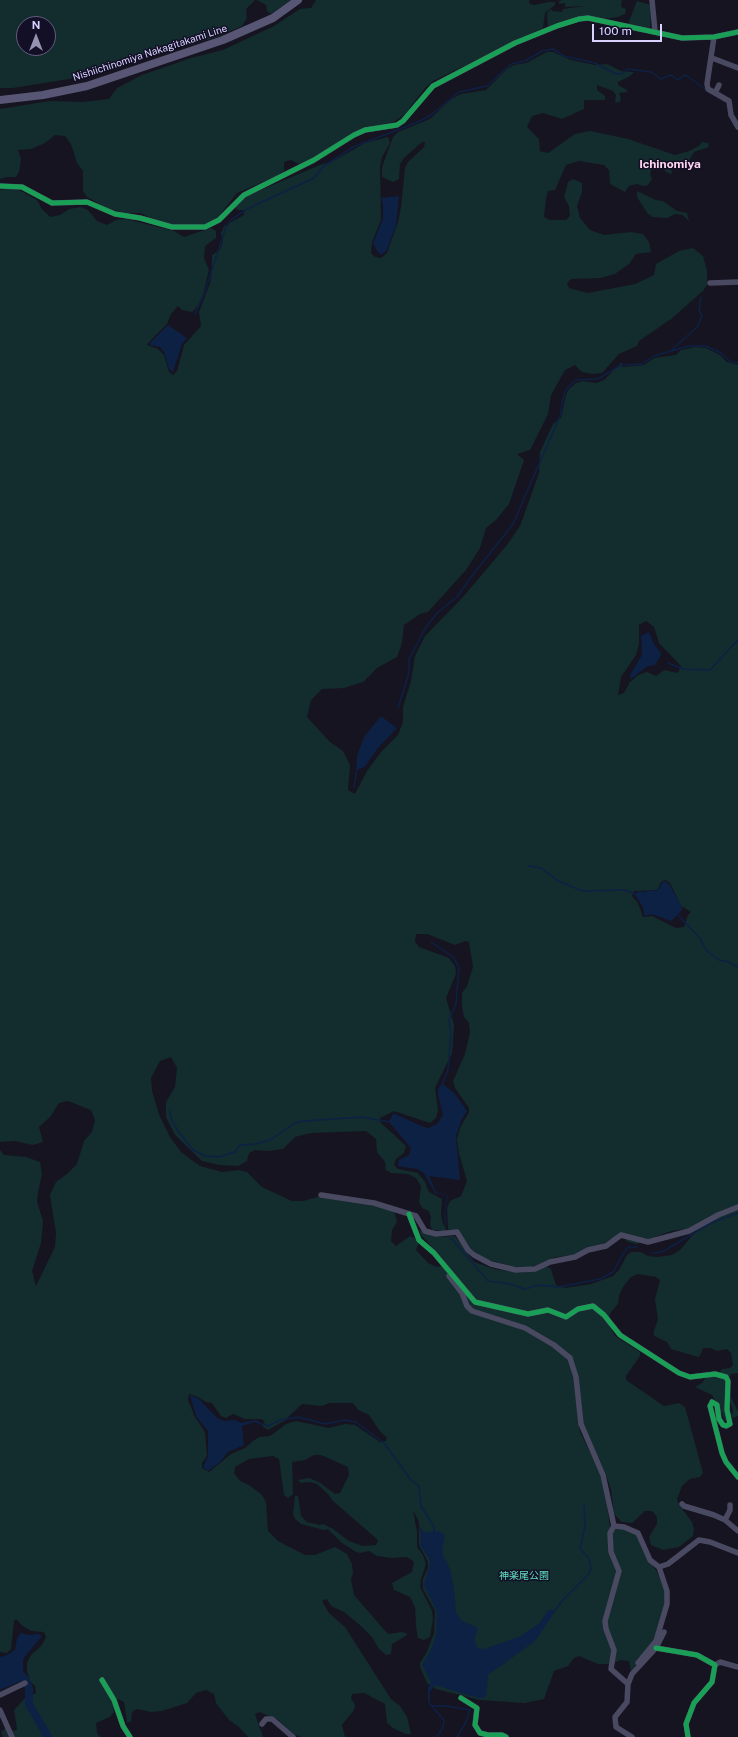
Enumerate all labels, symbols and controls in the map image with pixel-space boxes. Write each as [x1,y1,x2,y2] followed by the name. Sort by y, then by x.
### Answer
[16,16,56,56] north arrow
[594,16,664,42] scale bar
[32,19,40,31] text: N
[71,22,229,84] street label: Nishiichinomiya Nakagitakami Line
[599,24,632,38] text: 100 m
[639,157,701,171] district label: Ichinomiya
[499,1570,549,1582] park label: 神楽尾公園

